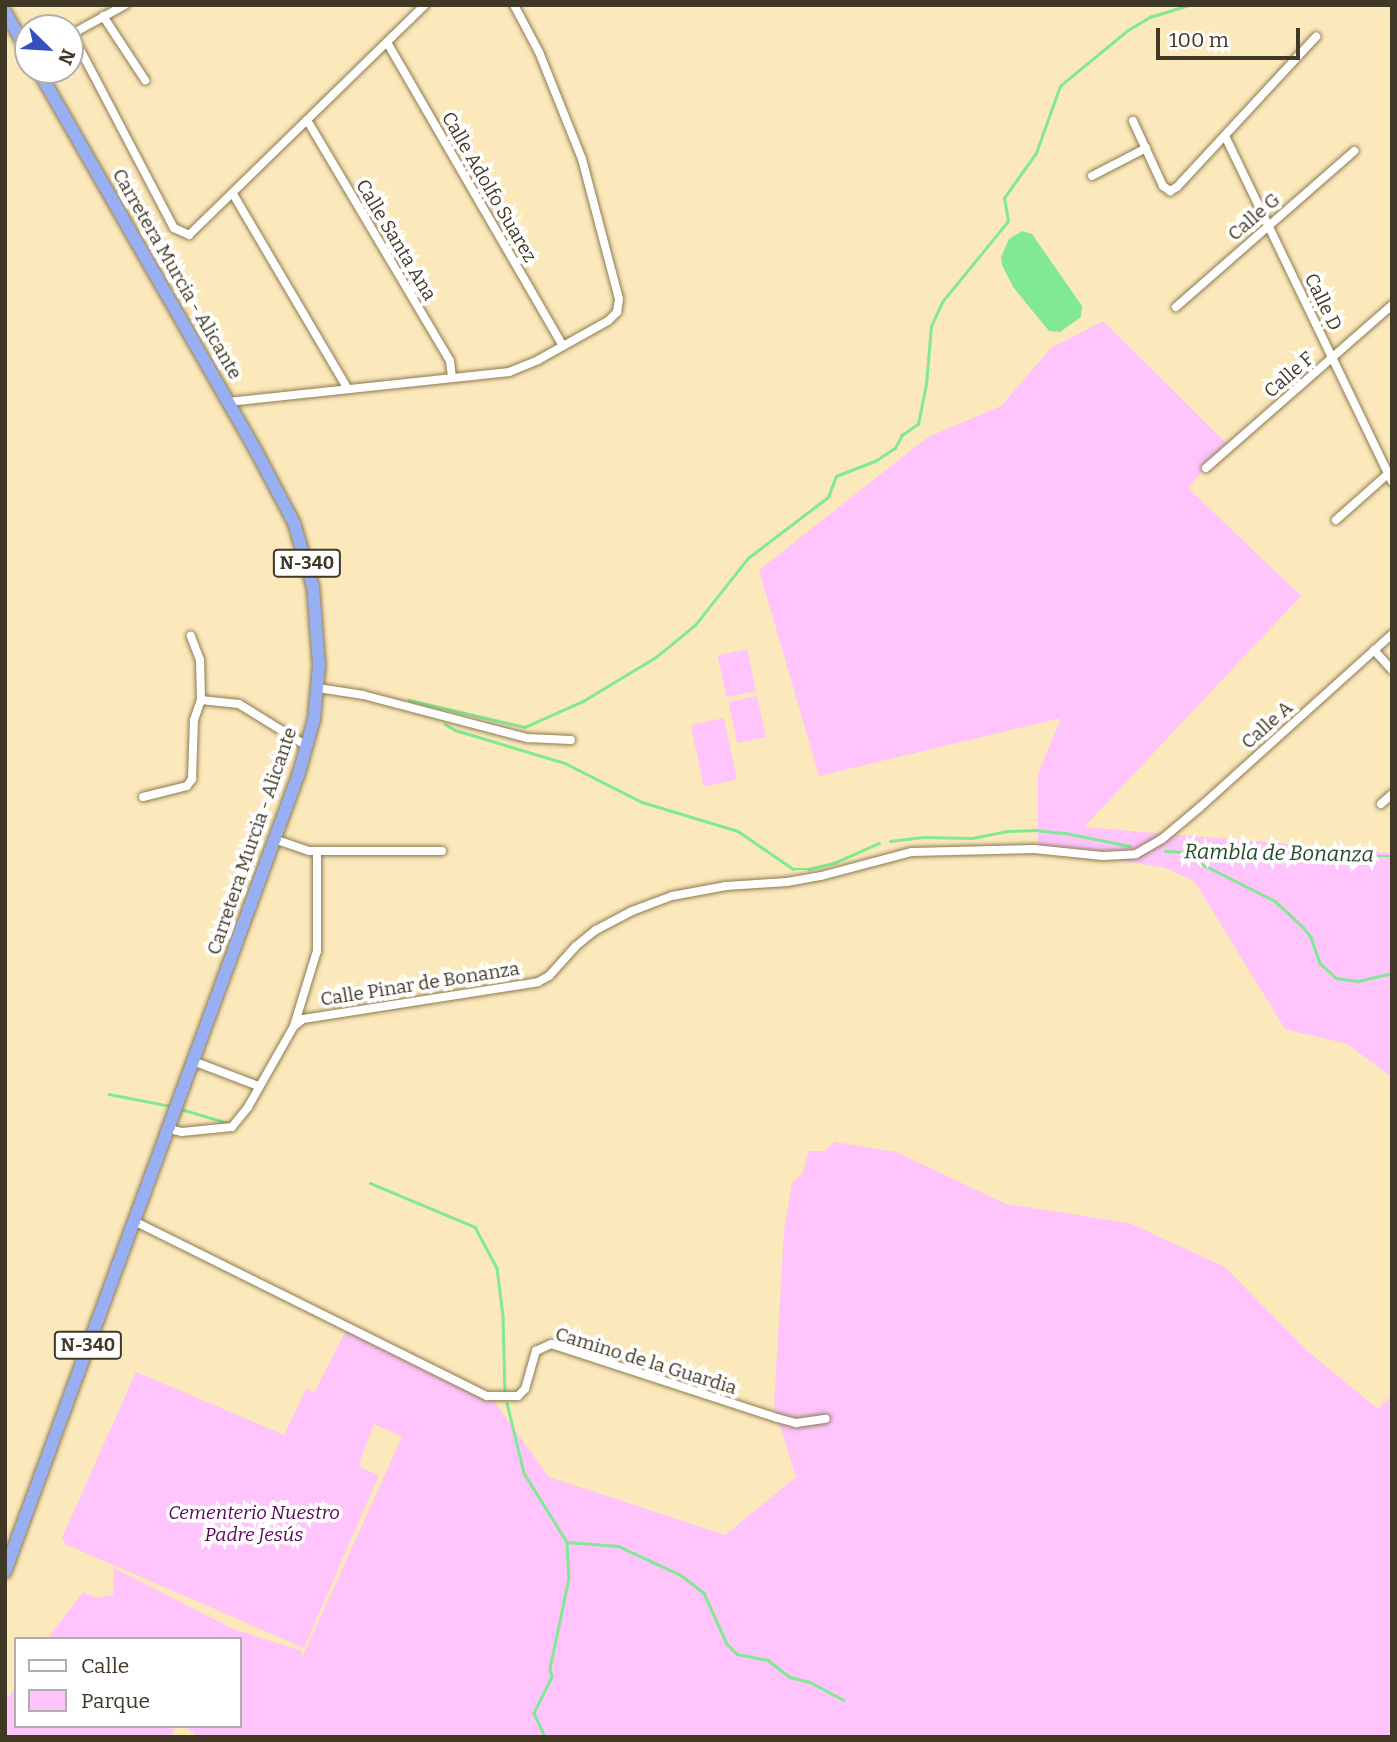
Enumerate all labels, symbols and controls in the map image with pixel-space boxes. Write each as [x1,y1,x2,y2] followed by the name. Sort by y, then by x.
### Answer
[14,14,84,84] north arrow
[1159,14,1302,58] scale bar
[1169,27,1229,53] text: 100 m
[53,46,80,68] text: N
[437,108,541,266] street label: Calle Adolfo Suarez
[107,165,247,383] street label: Carretera Murcia - Alicante
[351,175,441,305] street label: Calle Santa Ana
[1223,188,1285,246] street label: Calle G
[1299,270,1347,334] street label: Calle D
[1260,347,1318,403] street label: Calle F
[272,548,342,578] road number: N-340
[1237,696,1297,754] street label: Calle A
[202,724,302,958] street label: Carretera Murcia - Alicante
[1184,839,1374,867] water label: Rambla de Bonanza
[319,957,521,1011] street label: Calle Pinar de Bonanza
[552,1323,740,1399] street label: Camino de la Guardia
[53,1330,123,1360] road number: N-340
[168,1502,340,1546] park label: Cementerio Nuestro Padre Jesús
[14,1637,242,1728] legend
[81,1653,129,1679] text: Calle
[81,1688,150,1714] text: Parque

